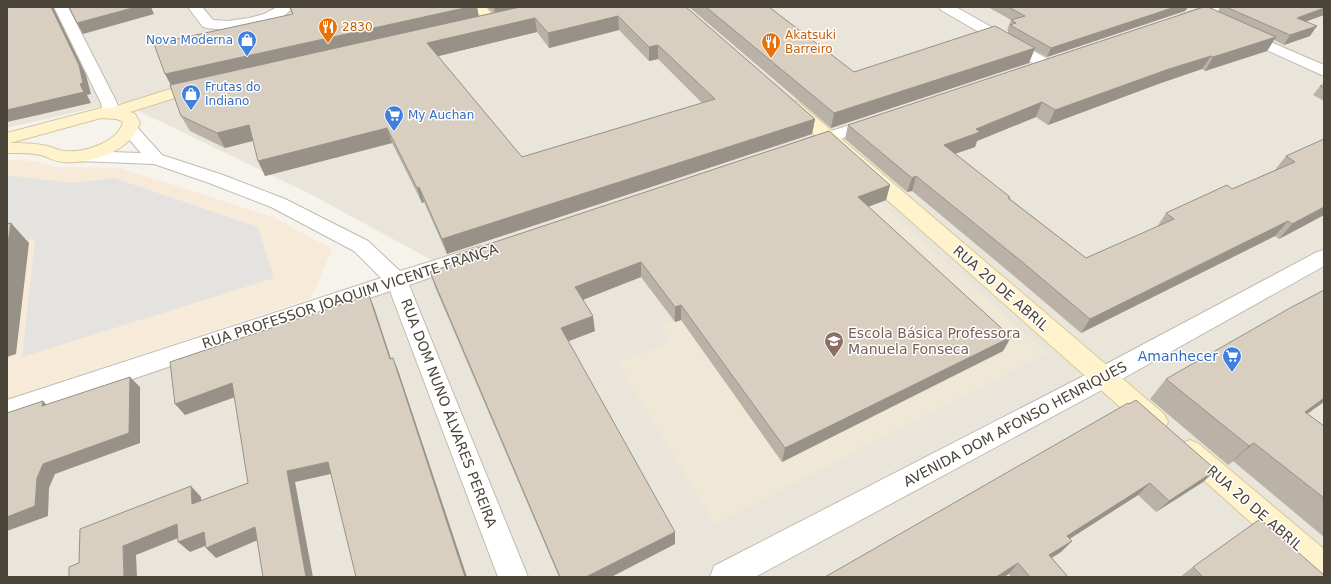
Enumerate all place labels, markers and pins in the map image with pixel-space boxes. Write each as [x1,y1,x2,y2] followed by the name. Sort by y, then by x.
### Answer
[317,16,339,44] restaurant icon: 2830
[342,20,373,34] place label: 2830
[785,28,836,56] place label: Akatsuki Barreiro
[236,29,258,57] shop icon: Nova Moderna
[760,31,782,59] restaurant icon: Akatsuki Barreiro
[146,33,233,47] place label: Nova Moderna
[205,80,261,108] place label: Frutas do Indiano
[180,83,202,111] shop icon: Frutas do Indiano
[383,104,405,132] supermarket icon: My Auchan
[408,108,474,122] place label: My Auchan
[848,325,1021,357] place label: Escola Básica Professora Manuela Fonseca
[823,330,845,358] school or university icon: Escola Básica Professora Manuela Fonseca
[1221,345,1243,373] supermarket icon: Amanhecer
[1138,348,1218,364] place label: Amanhecer

